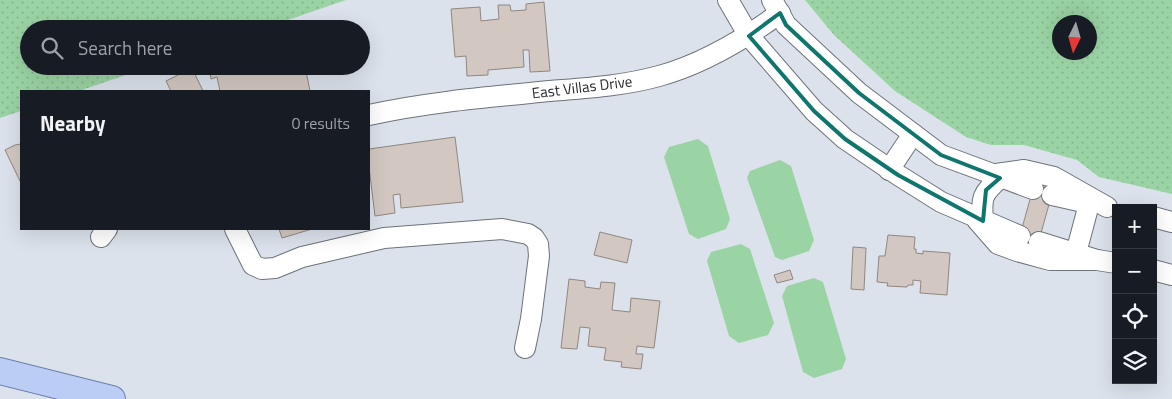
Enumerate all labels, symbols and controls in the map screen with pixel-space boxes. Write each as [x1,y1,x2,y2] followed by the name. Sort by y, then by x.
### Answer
[1052,15,1097,60] north arrow
[20,20,370,75] search box
[78,33,172,62] text: Search here
[38,34,66,62] icon: search
[531,69,633,105] street label: East Villas Drive
[40,107,105,139] text: Nearby
[291,111,350,135] text: 0 results
[1112,204,1157,384] map controls
[1112,204,1157,249] button: +
[1112,249,1157,294] button: −
[1112,294,1157,339] button: locate
[1112,339,1157,384] button: layers

